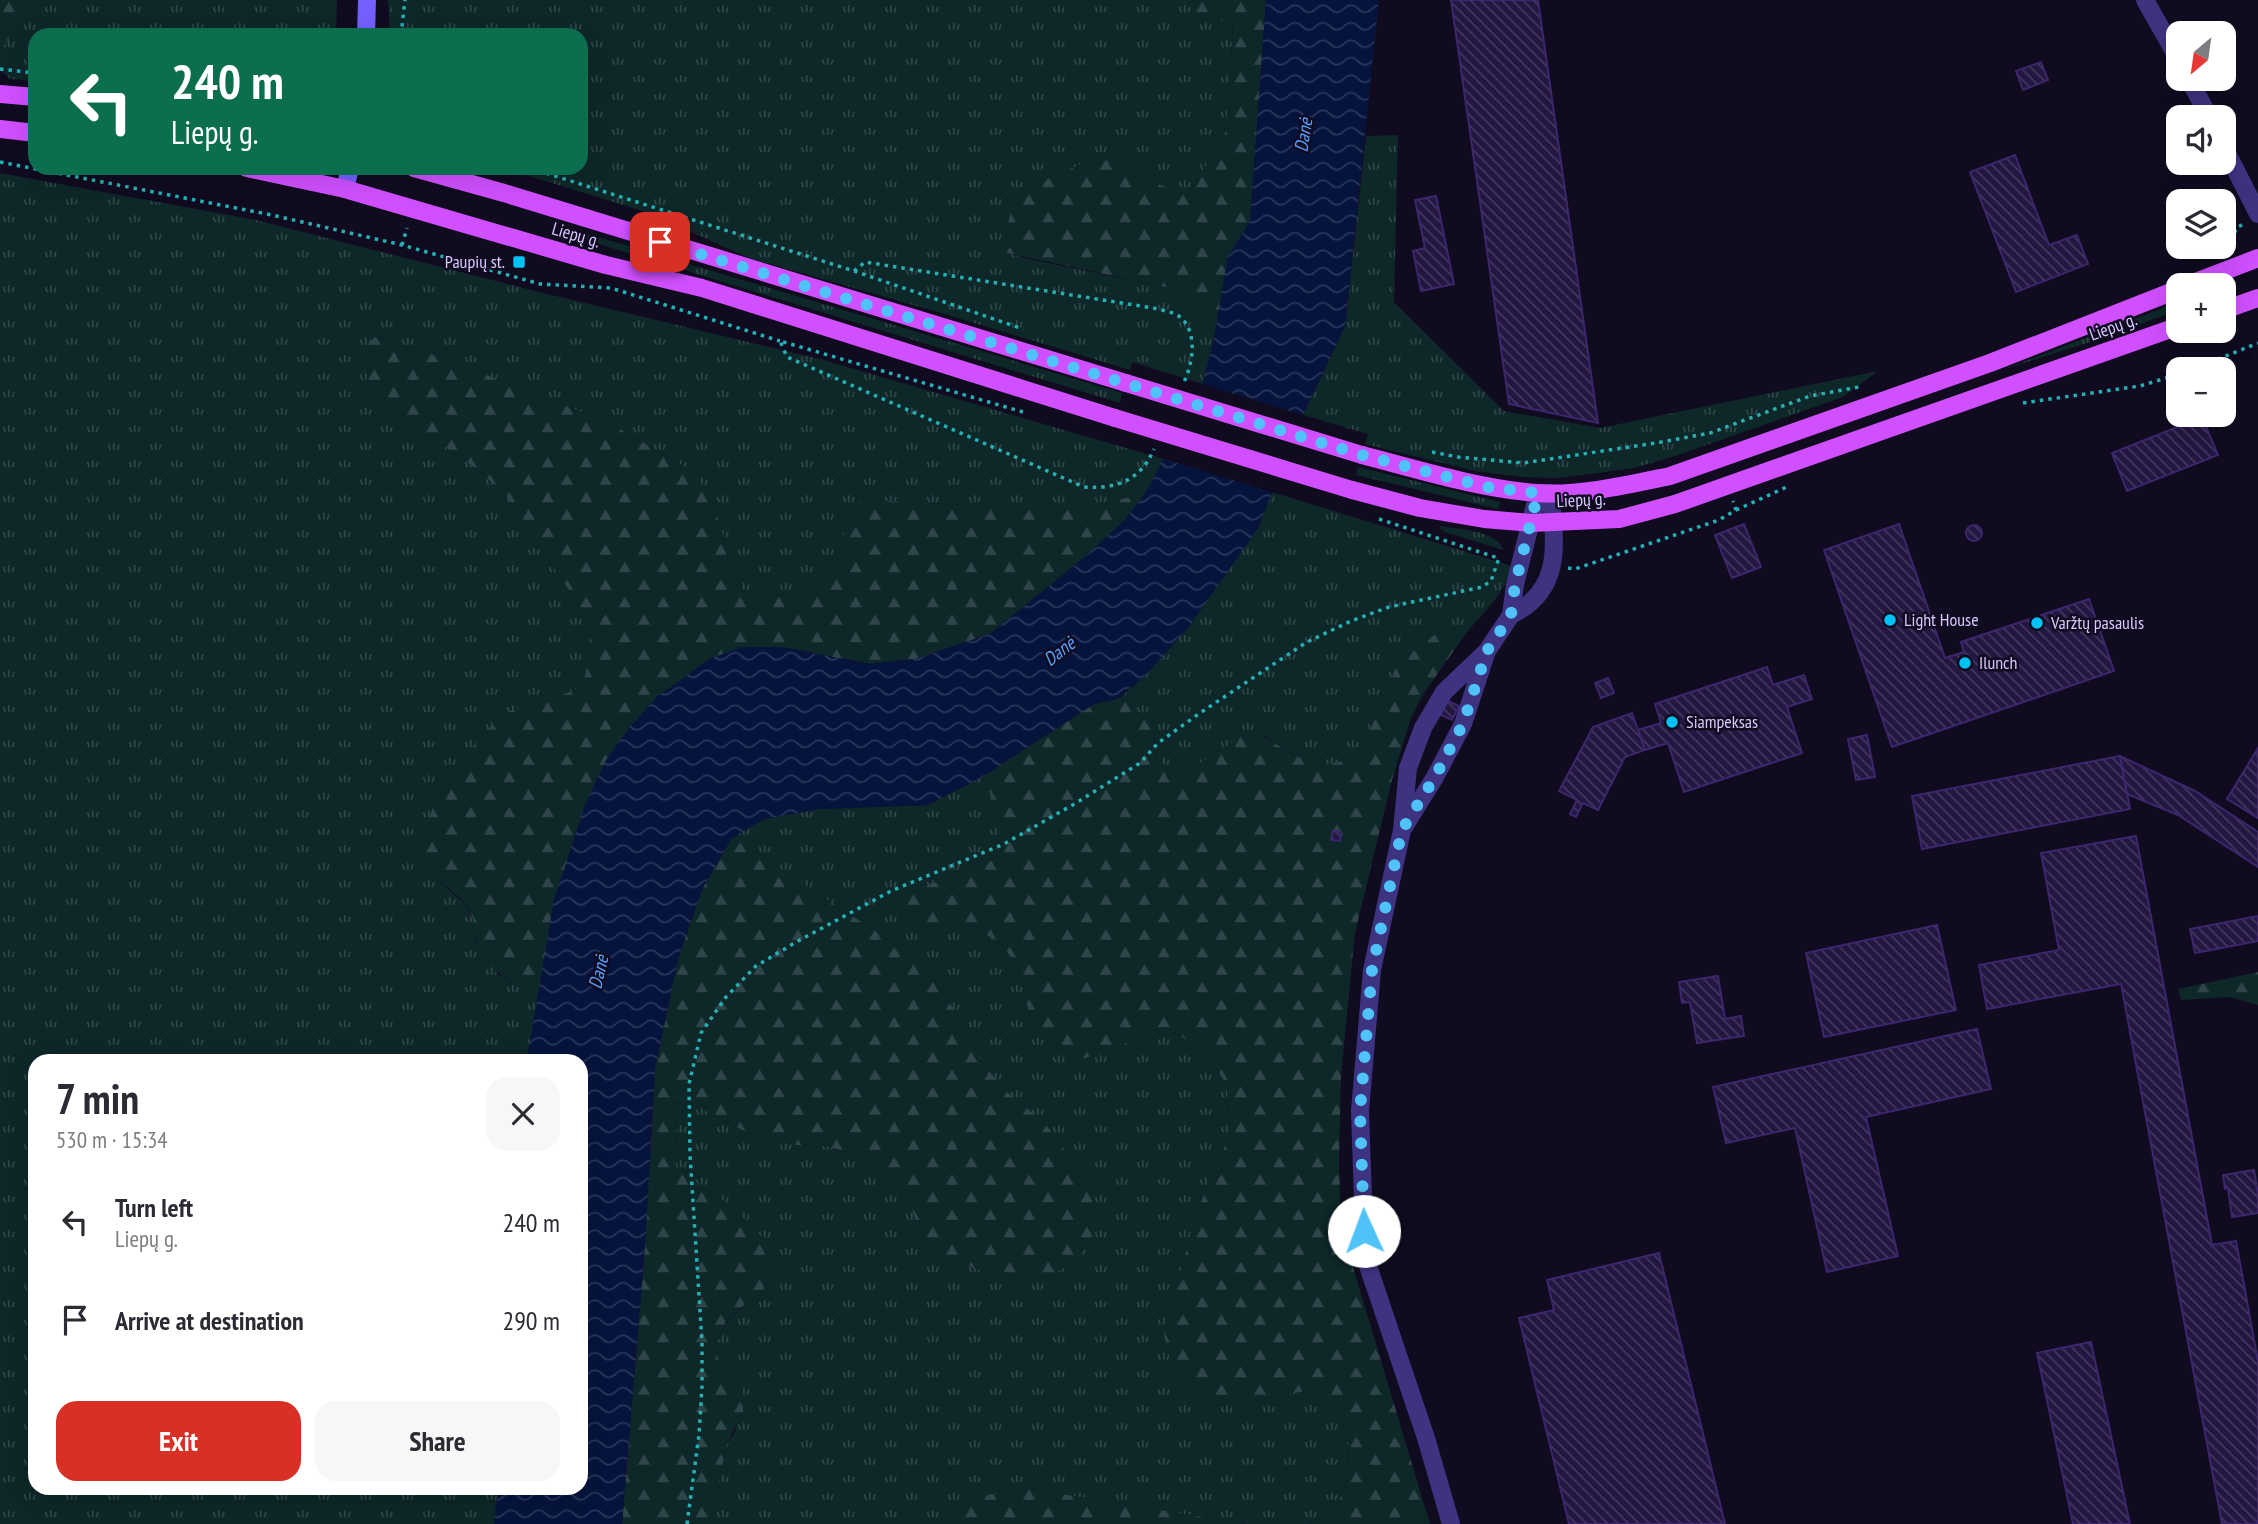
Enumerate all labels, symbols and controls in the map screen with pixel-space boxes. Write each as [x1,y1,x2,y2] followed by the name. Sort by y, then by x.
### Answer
[2166,21,2236,91] north arrow
[2166,21,2236,427] map controls
[171,49,284,113] text: 240 m
[56,56,147,147] icon: left
[2166,105,2236,175] button: sound
[171,111,259,153] text: Liepų g.
[1289,115,1318,154] water label: Danė
[2166,189,2236,259] button: layers
[630,212,690,272] pin
[549,217,603,252] street label: Liepų g.
[641,223,679,261] icon: arrive
[445,250,505,273] place label: Paupių st.
[511,254,527,270] marker: Paupių st.
[2166,273,2236,343] button: +
[2086,307,2140,346] street label: Liepų g.
[2166,357,2236,427] button: −
[1556,487,1606,512] street label: Liepų g.
[1904,608,1979,631] place label: Light House
[2050,611,2144,634] place label: Varžtų pasaulis
[1882,612,1898,628] marker: Light House
[2029,615,2045,631] marker: Varžtų pasaulis
[1038,630,1081,671] water label: Danė
[1979,651,2017,674] place label: Ilunch
[1957,655,1973,671] marker: Ilunch
[1686,710,1758,733] place label: Siampeksas
[1664,714,1680,730] marker: Siampeksas
[583,952,614,991] water label: Danė
[56,1071,139,1126] text: 7 min
[486,1077,560,1151] button: close
[56,1125,168,1154] text: 530 m · 15:34
[115,1191,193,1224] text: Turn left
[1327,1194,1401,1268] position arrow
[56,1203,94,1241] icon: left
[502,1206,560,1239] text: 240 m
[115,1224,178,1253] text: Liepų g.
[56,1301,94,1339] icon: arrive
[115,1304,304,1337] text: Arrive at destination
[502,1304,560,1337] text: 290 m
[56,1401,301,1481] button: Exit
[315,1401,560,1481] button: Share

